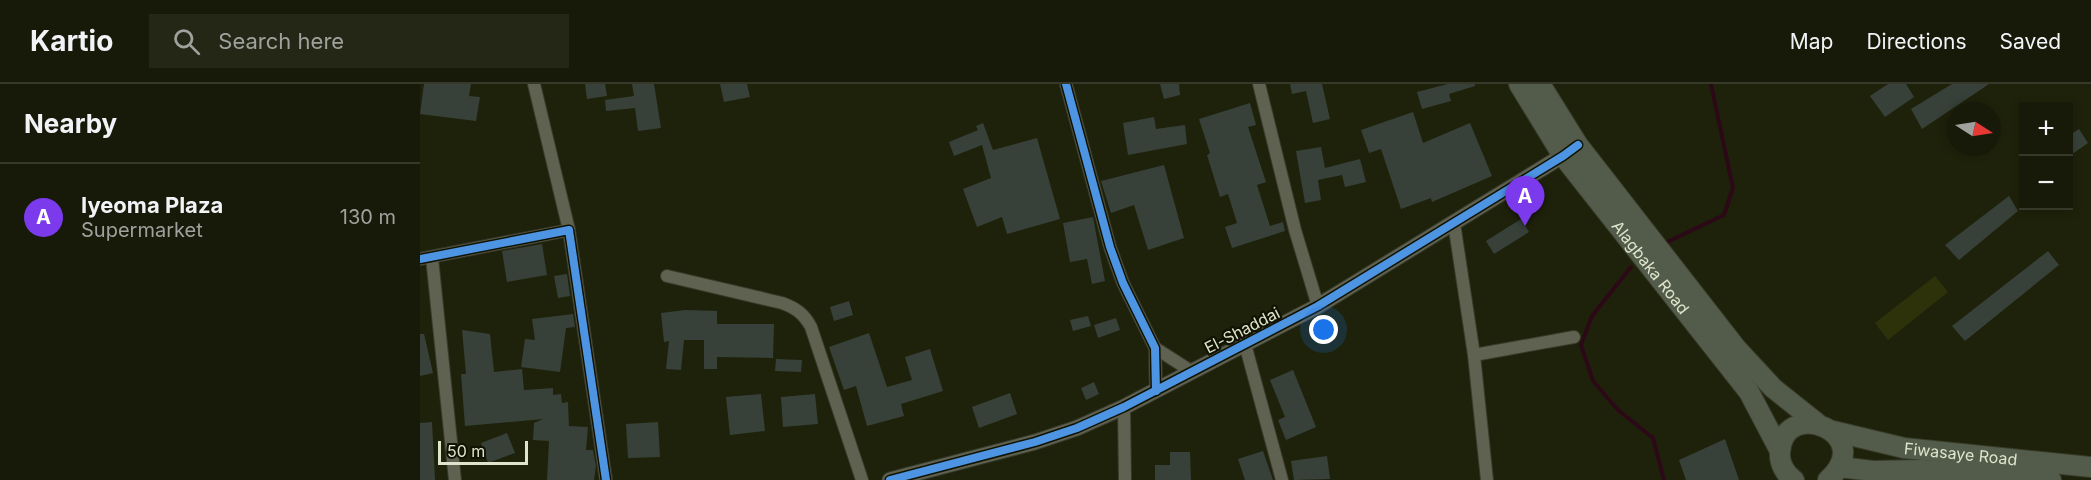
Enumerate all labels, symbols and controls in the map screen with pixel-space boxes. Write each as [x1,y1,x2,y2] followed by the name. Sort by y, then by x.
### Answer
[149,14,569,68] search box
[30,24,113,58] text: Kartio
[170,25,203,58] icon: search
[218,28,344,54] text: Search here
[1790,29,1833,54] text: Map
[1866,29,1967,54] text: Directions
[2000,29,2061,54] text: Saved
[1947,102,2001,156] north arrow
[2019,102,2073,210] map controls
[2019,102,2073,156] button: +
[24,108,117,139] text: Nearby
[2019,156,2073,210] button: −
[1506,176,1544,226] pin: A
[81,192,223,218] text: Iyeoma Plaza
[36,205,51,229] text: A
[340,205,396,229] text: 130 m
[1608,216,1694,318] street label: Alagbaka Road
[81,218,203,242] text: Supermarket
[1201,302,1283,358] street label: El-Shaddai
[1309,315,1338,344] your location
[438,438,528,466] scale bar
[1903,438,2018,469] street label: Fiwasaye Road
[447,441,485,461] text: 50 m

